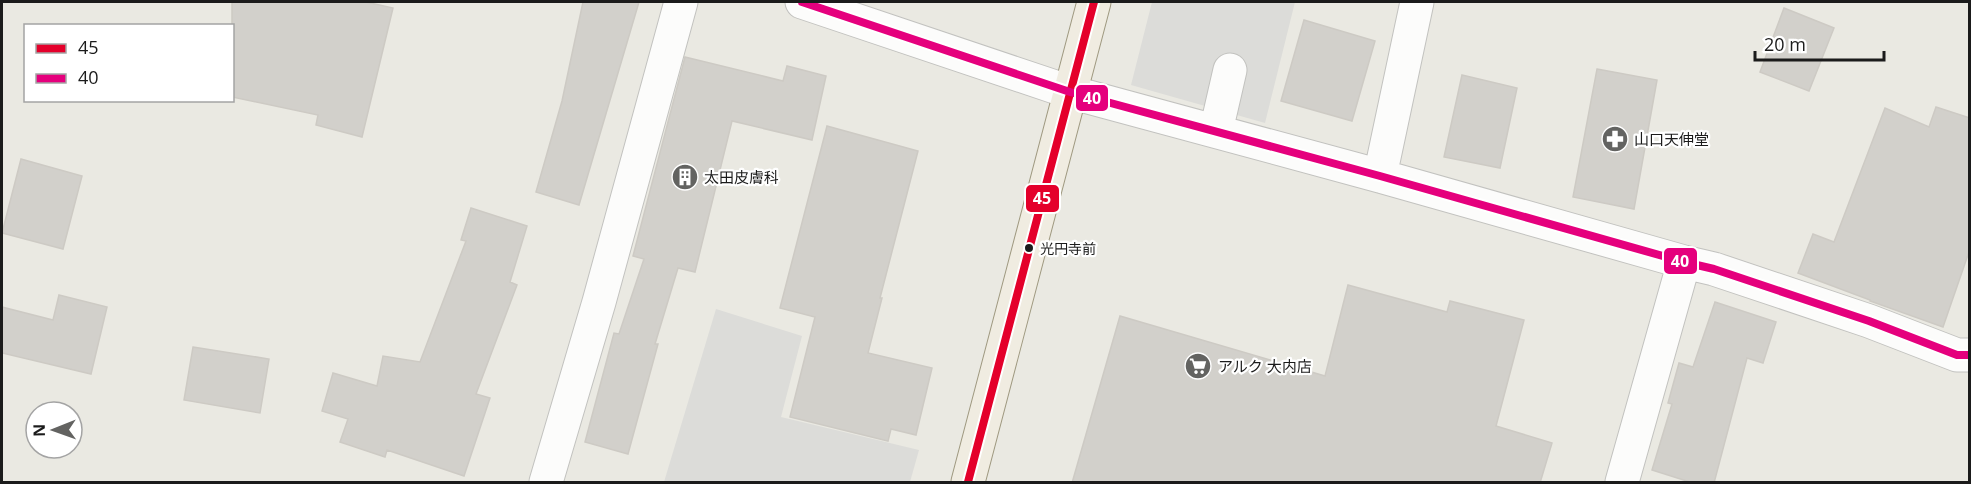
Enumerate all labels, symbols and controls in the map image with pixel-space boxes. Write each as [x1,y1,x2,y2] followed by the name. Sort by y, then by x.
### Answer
[24,24,234,102] legend
[1755,24,1884,62] scale bar
[1764,32,1806,56] text: 20 m
[78,35,99,59] text: 45
[78,65,99,89] text: 40
[1075,84,1109,112] line badge: 40
[1083,87,1101,109] text: 40
[1600,124,1630,154] pharmacy icon: 山口天伸堂
[1634,129,1709,149] place label: 山口天伸堂
[670,162,700,192] building icon: 太田皮膚科
[704,167,779,187] place label: 太田皮膚科
[1025,184,1060,213] line badge: 45
[1033,187,1051,209] text: 45
[1040,239,1096,258] place label: 光円寺前
[1023,242,1035,254] marker: 光円寺前
[1663,247,1698,275] line badge: 40
[1671,250,1689,272] text: 40
[1183,351,1213,381] supermarket icon: アルク 大内店
[1218,356,1312,376] place label: アルク 大内店
[24,400,84,460] north arrow
[28,424,50,437] text: N

